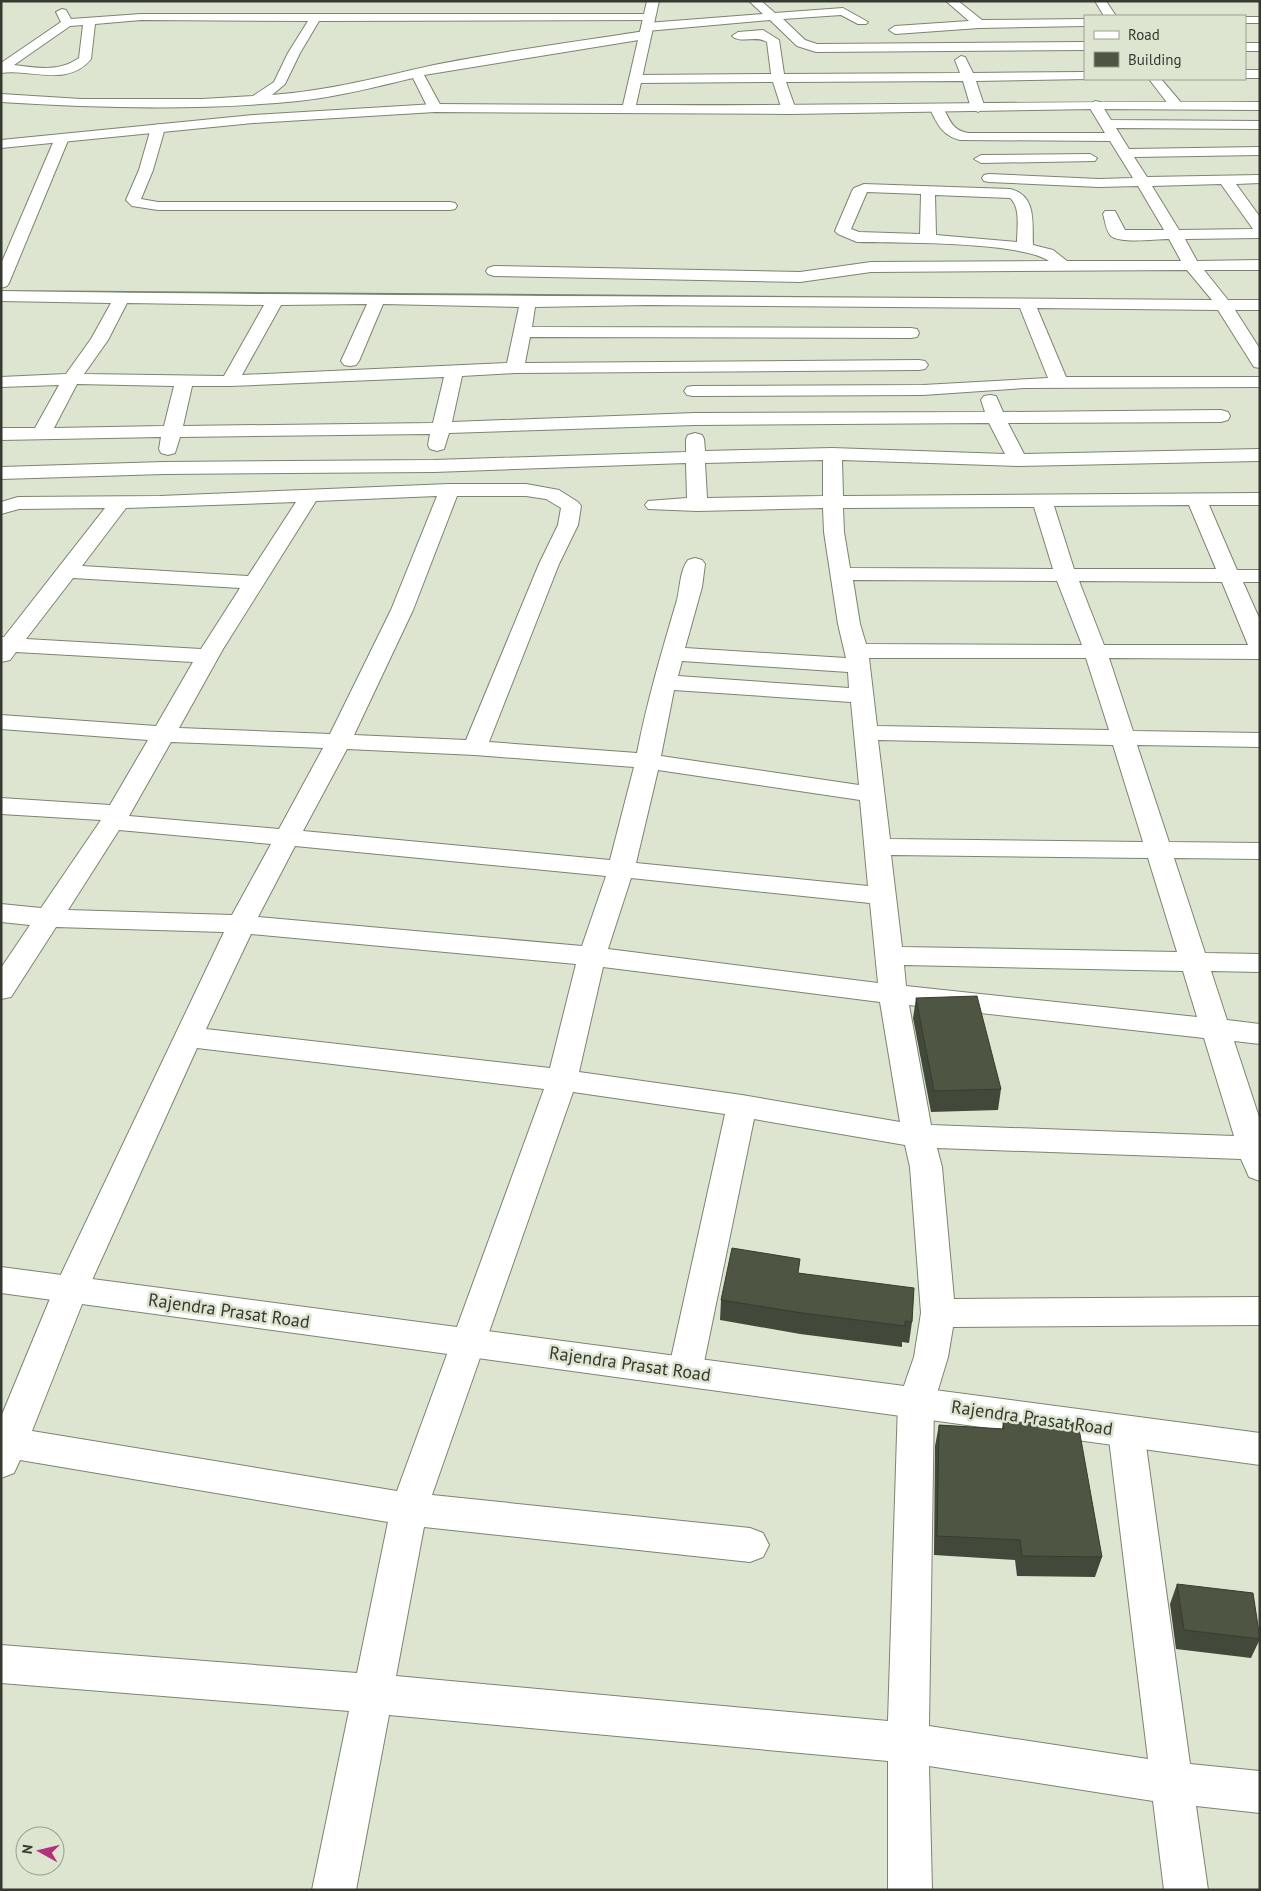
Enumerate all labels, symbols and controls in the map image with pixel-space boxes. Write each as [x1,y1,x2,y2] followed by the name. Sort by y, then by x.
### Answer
[1084,15,1246,80] legend
[1128,25,1160,44] text: Road
[1128,50,1182,69] text: Building
[147,1288,311,1333] street label: Rajendra Prasat Road
[548,1341,712,1386] street label: Rajendra Prasat Road
[950,1395,1114,1440] street label: Rajendra Prasat Road
[15,1826,65,1876] north arrow
[18,1843,37,1855] text: N

